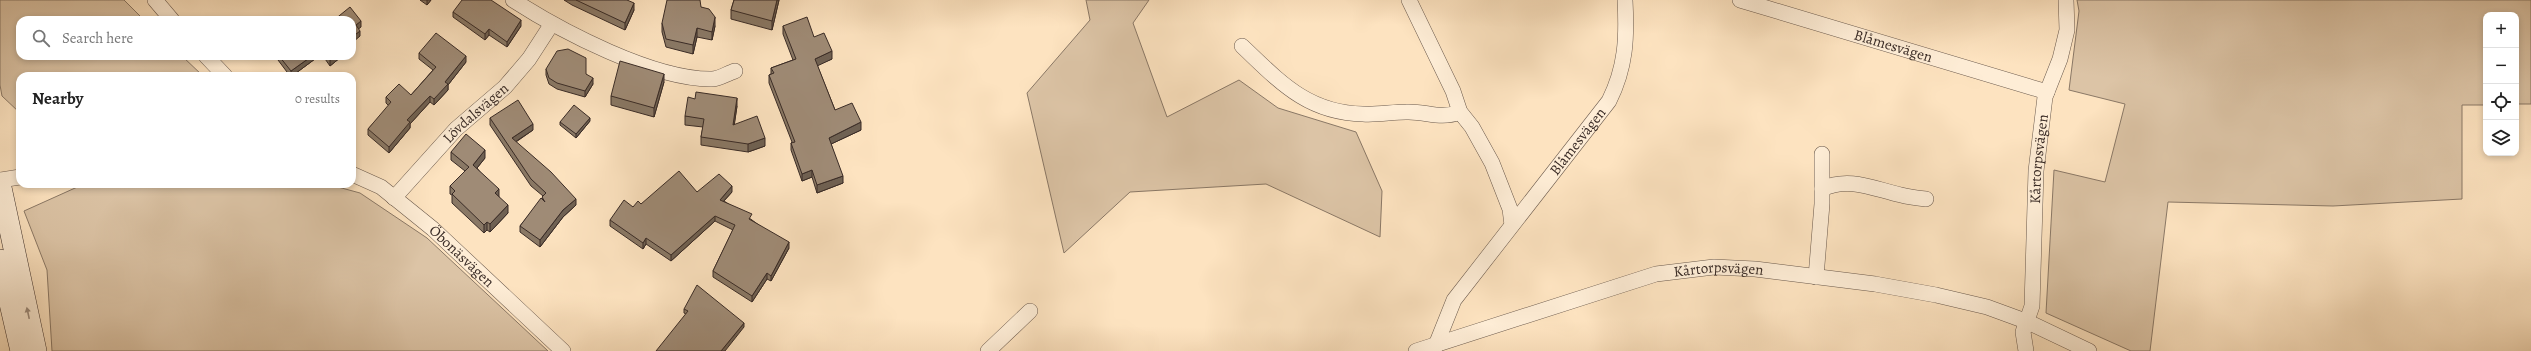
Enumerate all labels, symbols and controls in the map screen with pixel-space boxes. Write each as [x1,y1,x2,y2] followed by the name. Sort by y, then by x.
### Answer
[2483,12,2519,156] map controls
[2483,12,2519,48] button: +
[16,16,356,60] search box
[1852,25,1935,67] street label: Blåmesvägen
[30,27,52,49] icon: search
[62,28,133,48] text: Search here
[2483,48,2519,84] button: −
[438,78,513,147] street label: Lövdalsvägen
[2483,84,2519,120] button: locate
[32,87,83,110] text: Nearby
[295,90,340,107] text: 0 results
[1545,103,1610,179] street label: Blåmesvägen
[2025,113,2053,204] street label: Kårtorpsvägen
[2483,120,2519,156] button: layers
[425,220,499,292] street label: Öbonäsvägen
[1673,257,1765,282] street label: Kårtorpsvägen
[25,307,31,319] one-way arrow

